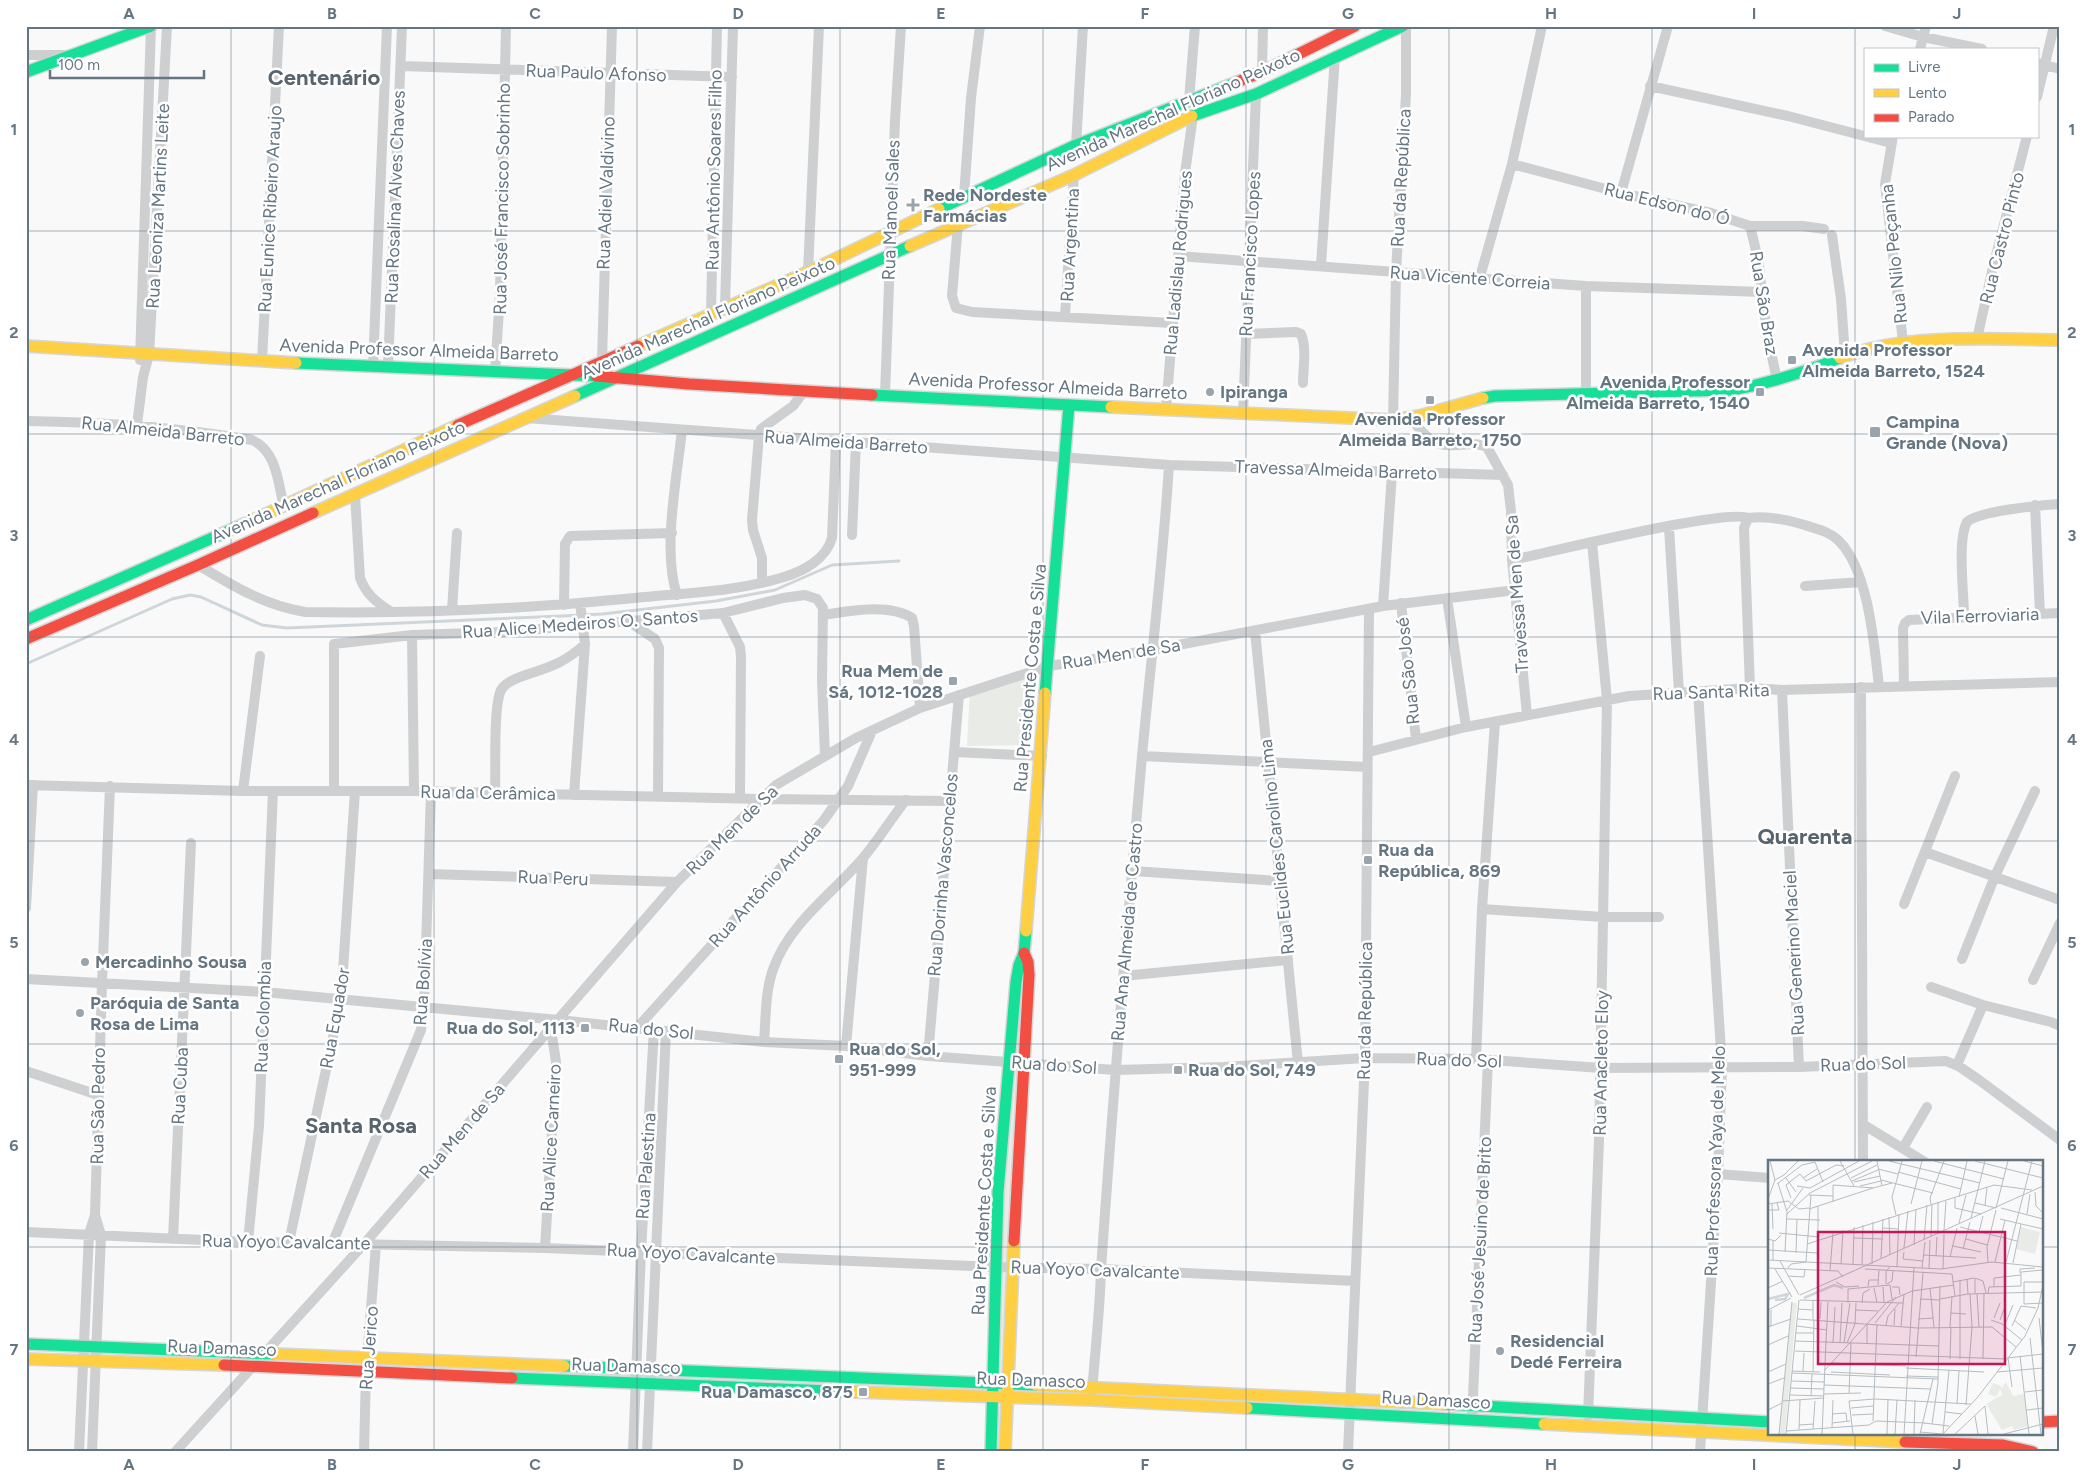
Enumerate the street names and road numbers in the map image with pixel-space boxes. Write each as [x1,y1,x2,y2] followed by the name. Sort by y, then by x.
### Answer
[1042,44,1304,176] street label: Avenida Marechal Floriano Peixoto
[525,60,667,86] street label: Rua Paulo Afonso
[701,69,727,271] street label: Rua Antônio Soares Filho
[489,83,515,315] street label: Rua José Francisco Sobrinho
[380,90,410,304] street label: Rua Rosalina Alves Chaves
[142,103,174,309] street label: Rua Leoniza Martins Leite
[254,105,286,313] street label: Rua Eunice Ribeiro Araujo
[1386,108,1416,248] street label: Rua da República
[592,116,620,270] street label: Rua Adiel Valdivino
[878,139,904,281] street label: Rua Manoel Sales
[1159,170,1197,356] street label: Rua Ladislau Rodrigues
[1975,170,2029,306] street label: Rua Castro Pinto
[1235,171,1265,337] street label: Rua Francisco Lopes
[1602,178,1732,230] street label: Rua Edson do Ó
[1876,183,1912,325] street label: Rua Nilo Peçanha
[1056,188,1084,302] street label: Rua Argentina
[1745,249,1783,357] street label: Rua São Braz
[577,252,839,384] street label: Avenida Marechal Floriano Peixoto
[1389,261,1551,295] street label: Rua Vicente Correia
[279,334,559,366] street label: Avenida Professor Almeida Barreto
[908,368,1188,404] street label: Avenida Professor Almeida Barreto
[80,411,246,451] street label: Rua Almeida Barreto
[207,416,469,548] street label: Avenida Marechal Floriano Peixoto
[763,425,929,459] street label: Rua Almeida Barreto
[1234,455,1438,485] street label: Travessa Almeida Barreto
[1501,514,1533,674] street label: Travessa Men de Sa
[1009,563,1051,793] street label: Rua Presidente Costa e Silva
[1921,603,2039,629] street label: Vila Ferroviaria
[461,605,699,643] street label: Rua Alice Medeiros O. Santos
[1391,616,1425,726] street label: Rua São José
[1060,634,1182,674] street label: Rua Men de Sa
[1652,679,1770,705] street label: Rua Santa Rita
[1255,738,1299,956] street label: Rua Euclides Carolino Lima
[923,773,963,977] street label: Rua Dorinha Vasconcelos
[420,781,556,805] street label: Rua da Cerâmica
[681,781,783,879] street label: Rua Men de Sa
[704,820,826,952] street label: Rua Antônio Arruda
[1106,822,1148,1042] street label: Rua Ana Almeida de Castro
[517,866,589,890] street label: Rua Peru
[1779,870,1809,1036] street label: Rua Generino Maciel
[409,938,437,1026] street label: Rua Bolívia
[1353,942,1377,1080] street label: Rua da República
[250,961,276,1073] street label: Rua Colombia
[315,966,355,1070] street label: Rua Equador
[1589,989,1613,1136] street label: Rua Anacleto Eloy
[607,1014,695,1044] street label: Rua do Sol
[1700,1045,1730,1277] street label: Rua Professora Yaya de Melo
[86,1047,110,1165] street label: Rua São Pedro
[167,1047,193,1125] street label: Rua Cuba
[1416,1048,1502,1072] street label: Rua do Sol
[1010,1051,1098,1079] street label: Rua do Sol
[1820,1052,1906,1076] street label: Rua do Sol
[536,1063,566,1213] street label: Rua Alice Carneiro
[414,1079,510,1183] street label: Rua Men de Sa
[967,1086,1001,1316] street label: Rua Presidente Costa e Silva
[631,1112,661,1220] street label: Rua Palestina
[1464,1136,1496,1344] street label: Rua José Jesuino de Brito
[201,1230,371,1254] street label: Rua Yoyo Cavalcante
[606,1239,776,1269] street label: Rua Yoyo Cavalcante
[1010,1256,1180,1284] street label: Rua Yoyo Cavalcante
[355,1305,383,1391] street label: Rua Jerico
[167,1335,277,1361] street label: Rua Damasco
[571,1353,681,1379] street label: Rua Damasco
[976,1367,1086,1393] street label: Rua Damasco
[1381,1386,1491,1414] street label: Rua Damasco

